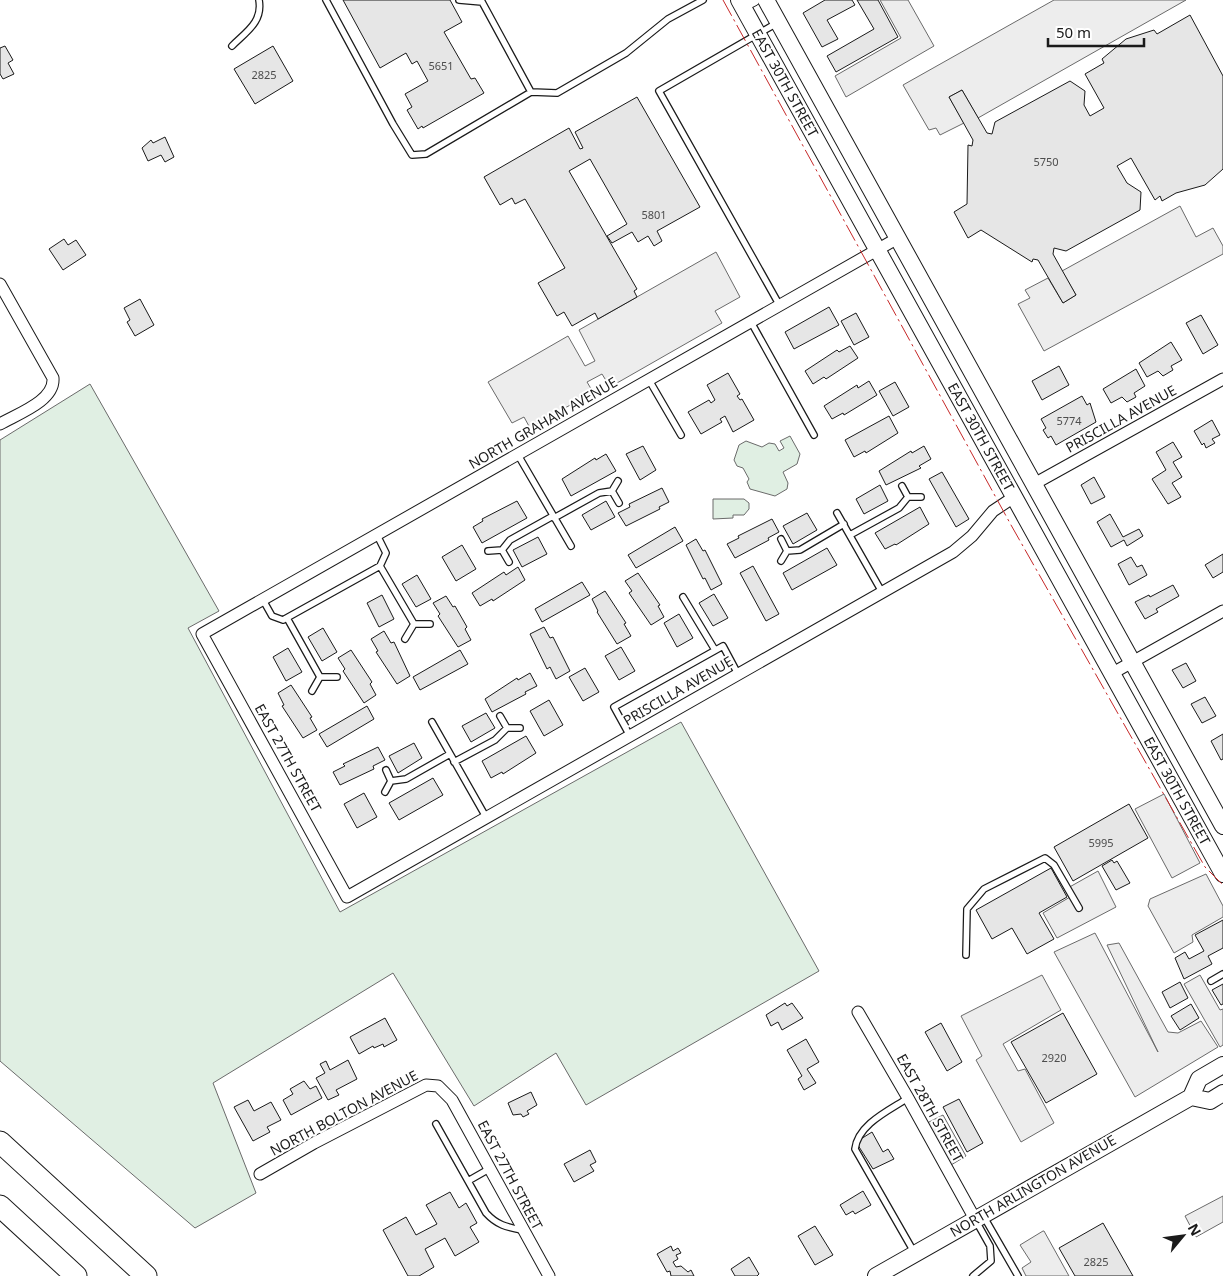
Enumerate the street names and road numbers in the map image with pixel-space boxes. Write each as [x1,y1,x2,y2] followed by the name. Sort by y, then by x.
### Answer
[748,25,823,141] street label: EAST 30TH STREET
[465,372,621,473] street label: NORTH GRAHAM AVENUE
[944,379,1019,495] street label: EAST 30TH STREET
[1062,380,1179,457] street label: PRISCILLA AVENUE
[619,651,736,730] street label: PRISCILLA AVENUE
[251,700,326,816] street label: EAST 27TH STREET
[1140,733,1215,849] street label: EAST 30TH STREET
[893,1050,968,1166] street label: EAST 28TH STREET
[266,1065,421,1160] street label: NORTH BOLTON AVENUE
[474,1117,547,1233] street label: EAST 27TH STREET
[946,1130,1119,1241] street label: NORTH ARLINGTON AVENUE

